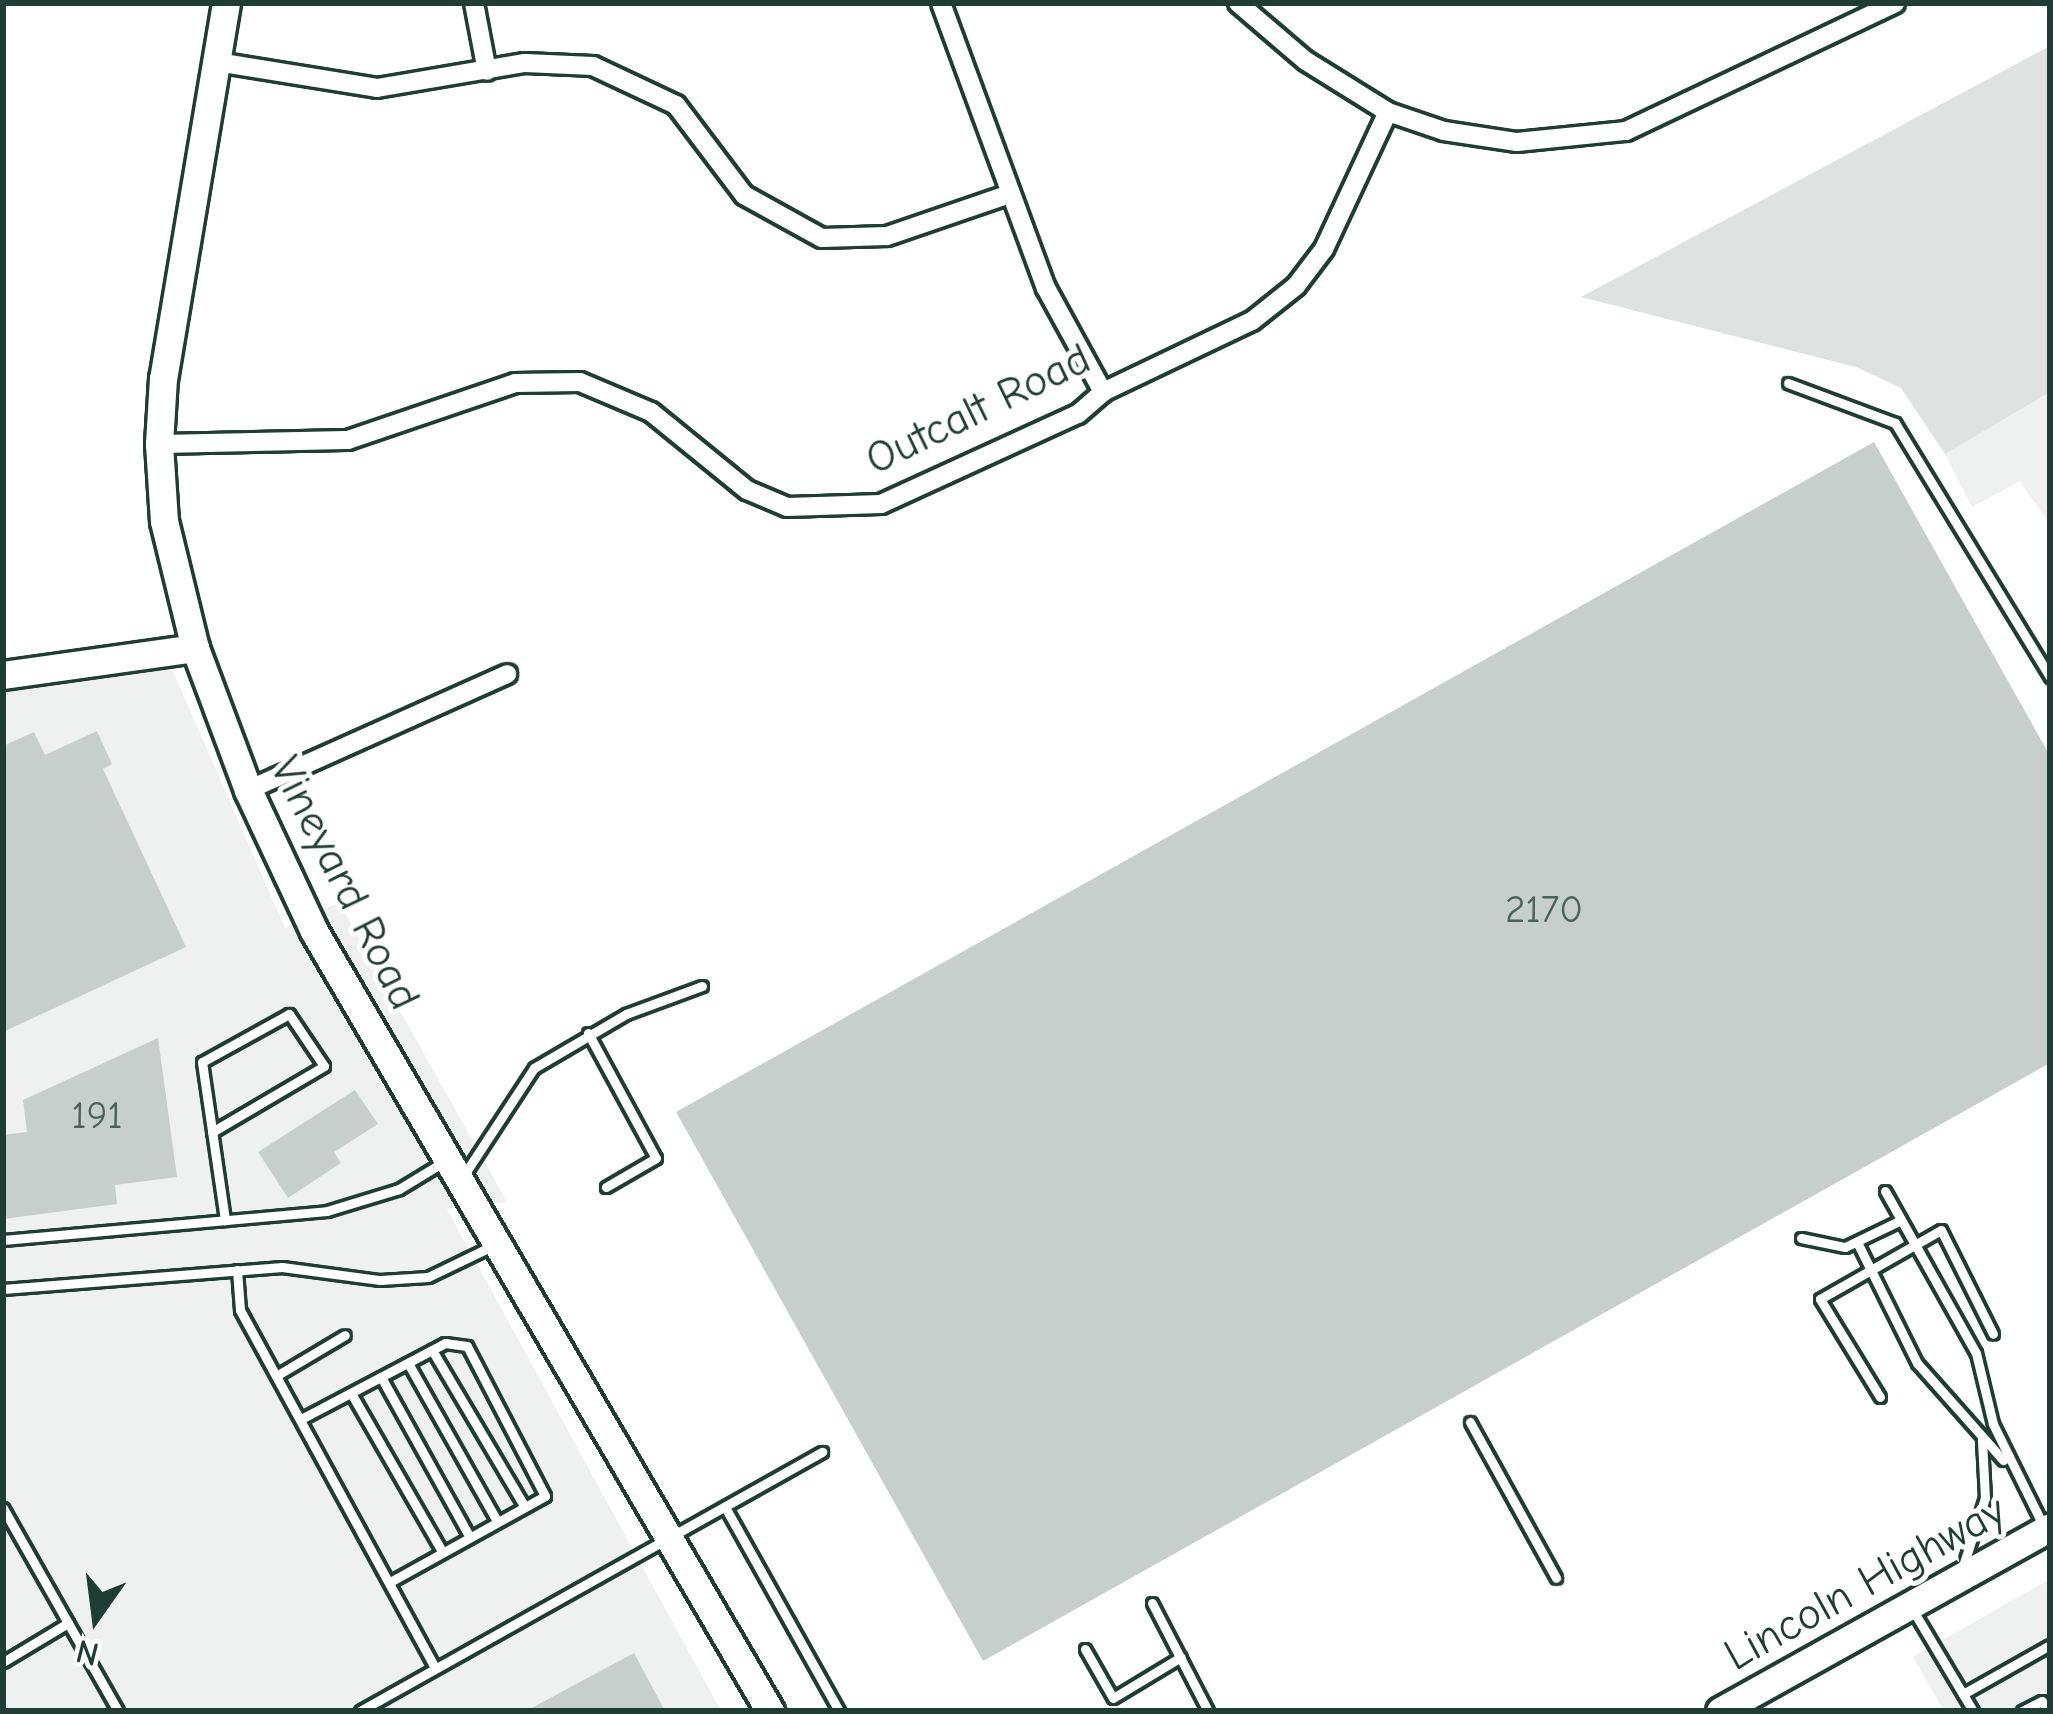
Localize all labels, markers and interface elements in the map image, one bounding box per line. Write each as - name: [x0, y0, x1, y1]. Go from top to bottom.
- street label: Outcalt Road: [857, 331, 1099, 487]
- street label: Vineyard Road: [258, 747, 432, 1019]
- house number: 2170: [1505, 887, 1583, 933]
- house number: 191: [71, 1093, 123, 1139]
- street label: Lincoln Highway: [1715, 1484, 2015, 1682]
- north arrow: [36, 1558, 156, 1678]
- text: N: [72, 1632, 102, 1674]

